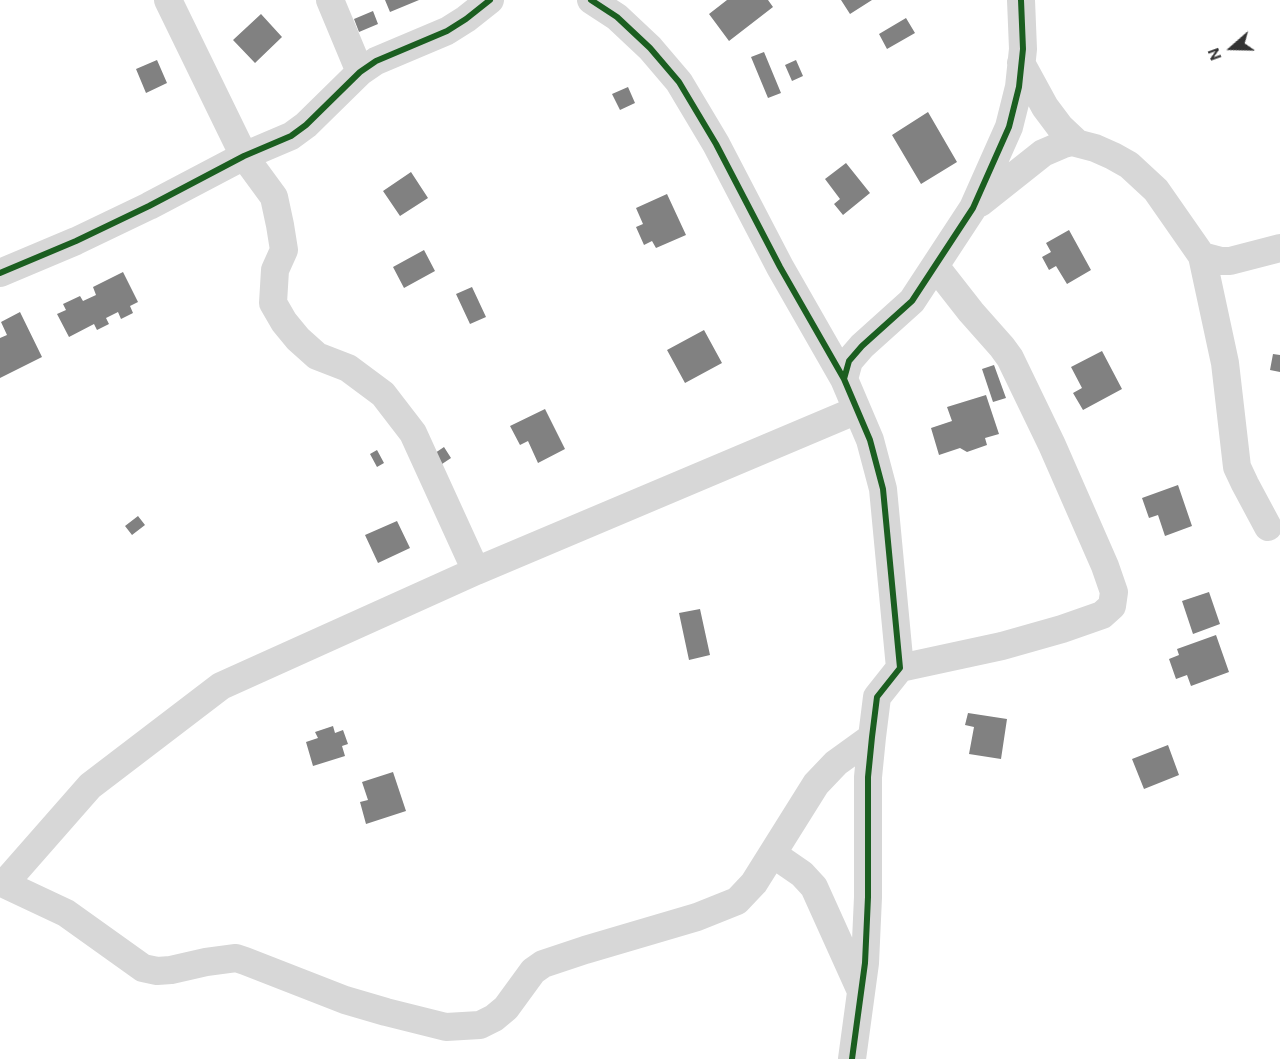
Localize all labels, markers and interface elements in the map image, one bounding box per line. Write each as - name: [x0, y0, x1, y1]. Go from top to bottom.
- north arrow: [1202, 18, 1262, 78]
- text: N: [1203, 45, 1226, 63]

